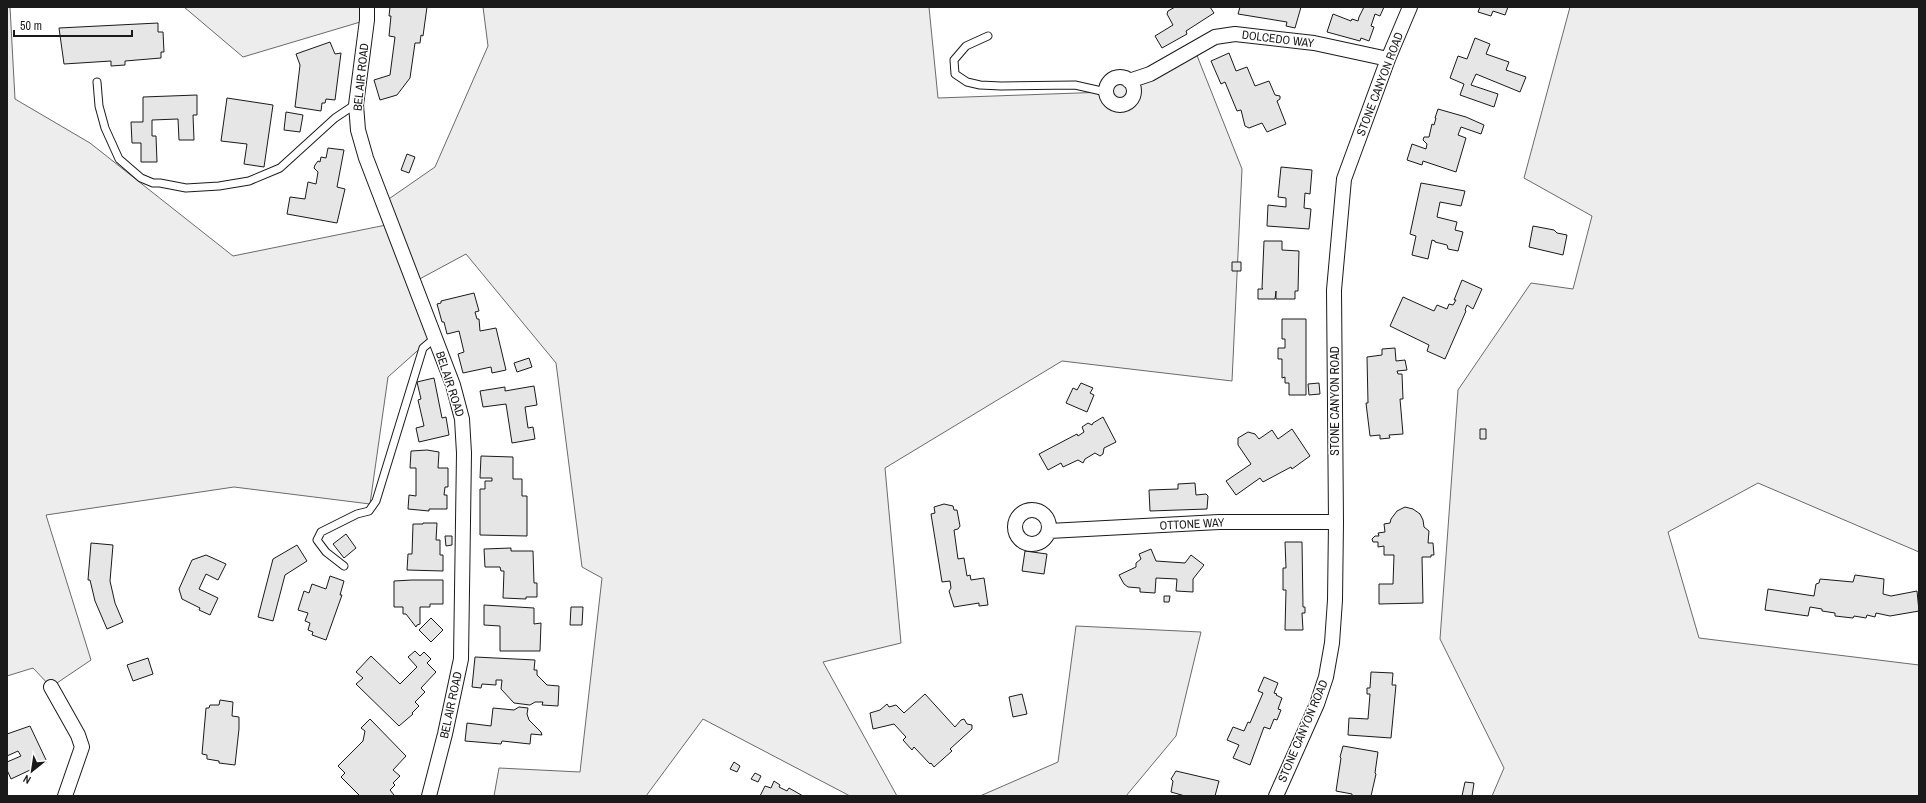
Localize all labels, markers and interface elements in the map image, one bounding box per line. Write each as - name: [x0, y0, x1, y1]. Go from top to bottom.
- scale bar: [14, 12, 132, 38]
- text: 50 m: [20, 18, 42, 34]
- street label: DOLCEDO WAY: [1241, 27, 1316, 51]
- street label: STONE CANYON ROAD: [1353, 30, 1407, 138]
- street label: BEL AIR ROAD: [349, 42, 373, 112]
- street label: STONE CANYON ROAD: [1327, 346, 1343, 456]
- street label: BEL AIR ROAD: [432, 349, 468, 419]
- street label: OTTONE WAY: [1159, 514, 1225, 534]
- street label: BEL AIR ROAD: [436, 670, 466, 740]
- street label: STONE CANYON ROAD: [1274, 677, 1332, 785]
- north arrow: [12, 751, 52, 791]
- text: N: [21, 772, 33, 787]

